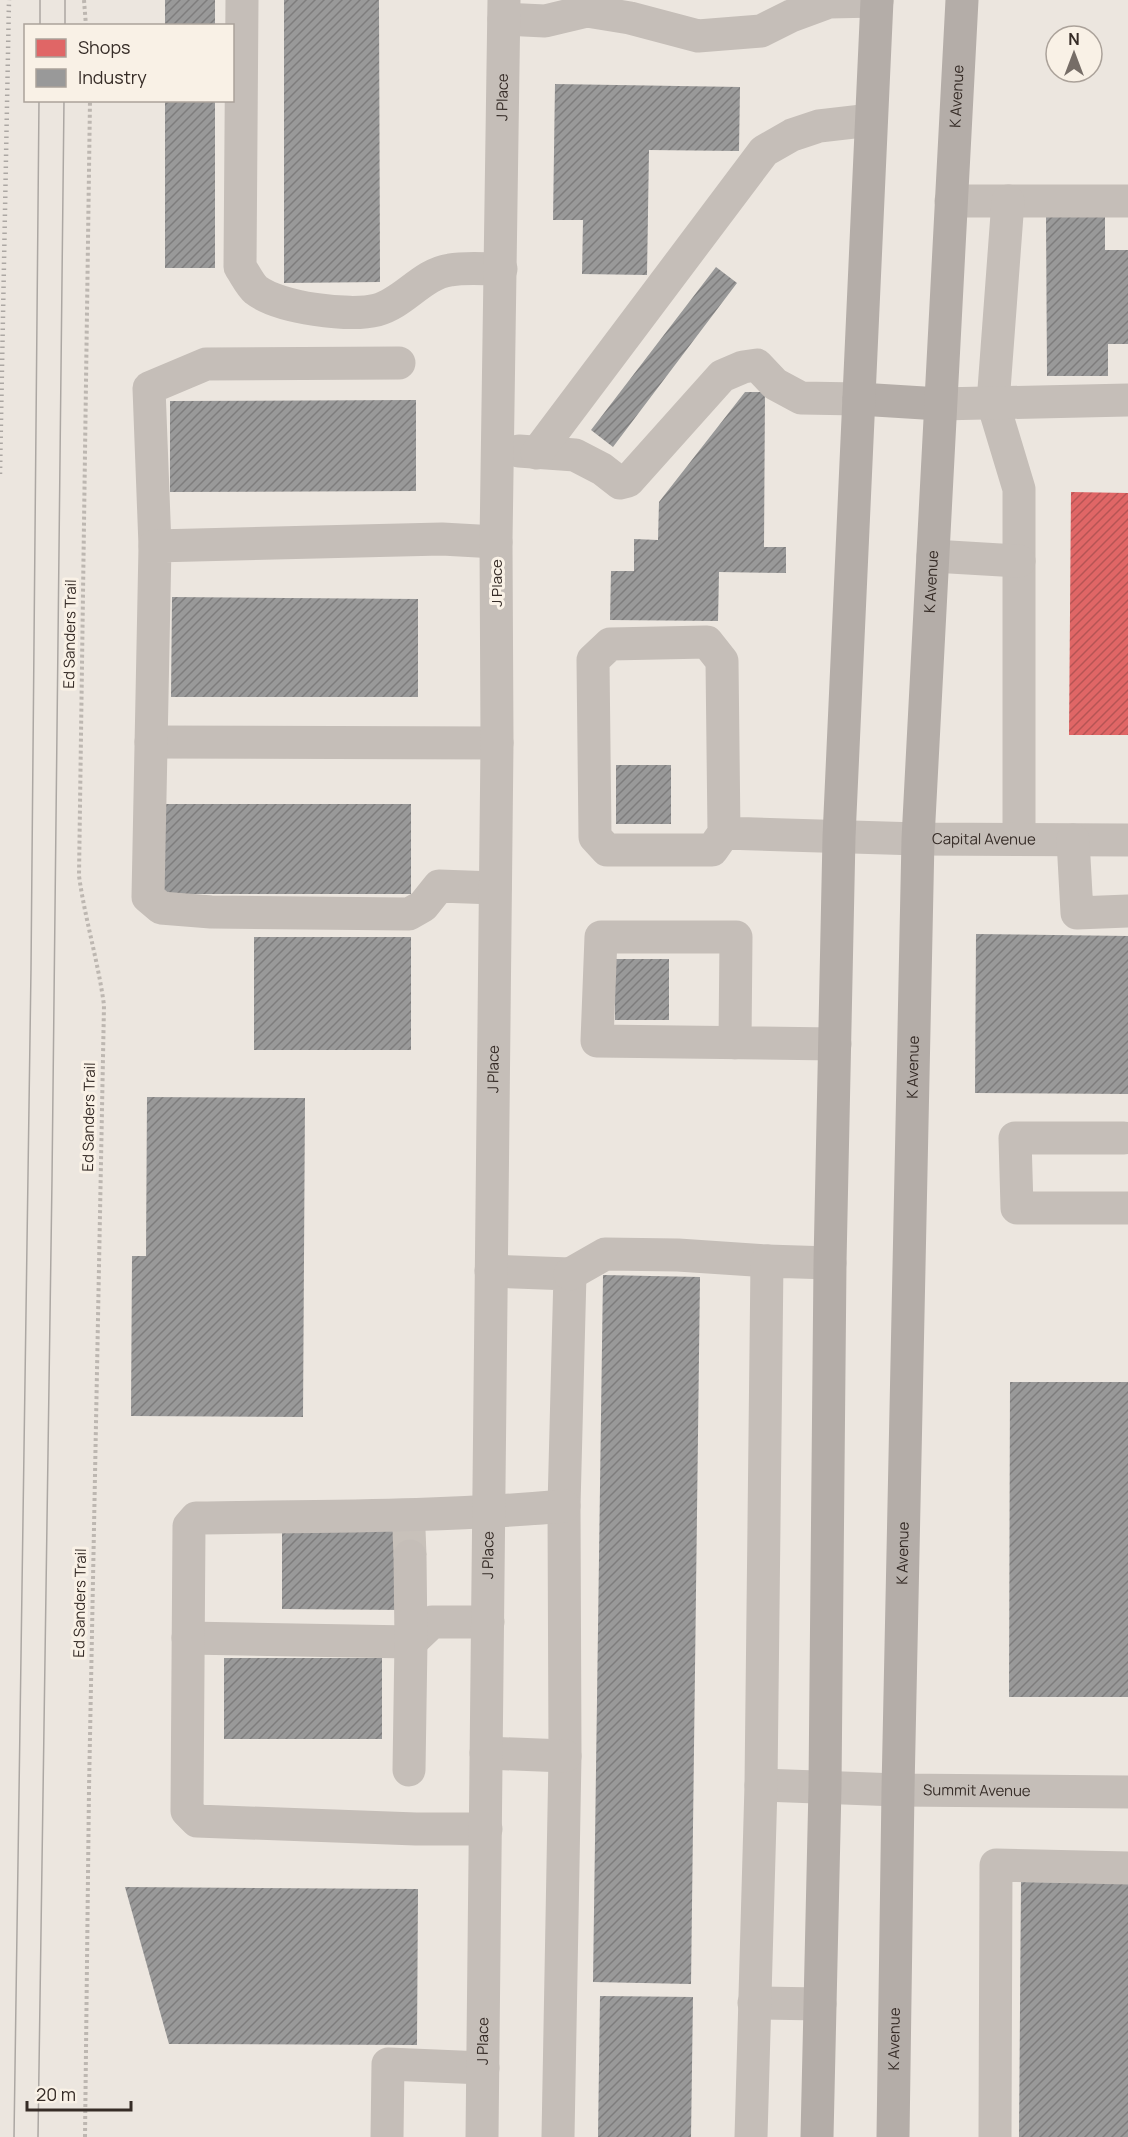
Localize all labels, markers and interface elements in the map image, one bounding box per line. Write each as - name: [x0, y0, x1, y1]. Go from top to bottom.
- legend: [24, 24, 234, 102]
- north arrow: [1044, 24, 1104, 84]
- text: N: [1068, 28, 1080, 50]
- text: Shops: [78, 35, 130, 59]
- street label: K Avenue: [944, 64, 969, 128]
- text: Industry: [78, 65, 147, 89]
- street label: J Place: [491, 73, 513, 121]
- street label: K Avenue: [919, 549, 943, 614]
- street label: J Place: [486, 559, 507, 607]
- street label: Ed Sanders Trail: [58, 579, 81, 689]
- street label: Capital Avenue: [932, 828, 1036, 850]
- street label: K Avenue: [902, 1035, 924, 1099]
- street label: J Place: [482, 1045, 504, 1093]
- street label: Ed Sanders Trail: [77, 1062, 100, 1172]
- street label: K Avenue: [891, 1521, 914, 1585]
- street label: J Place: [477, 1531, 499, 1579]
- street label: Ed Sanders Trail: [68, 1548, 91, 1658]
- street label: Summit Avenue: [923, 1779, 1031, 1801]
- street label: K Avenue: [883, 2007, 905, 2071]
- street label: J Place: [472, 2017, 493, 2065]
- scale bar: [27, 2074, 130, 2112]
- text: 20 m: [36, 2082, 76, 2106]

